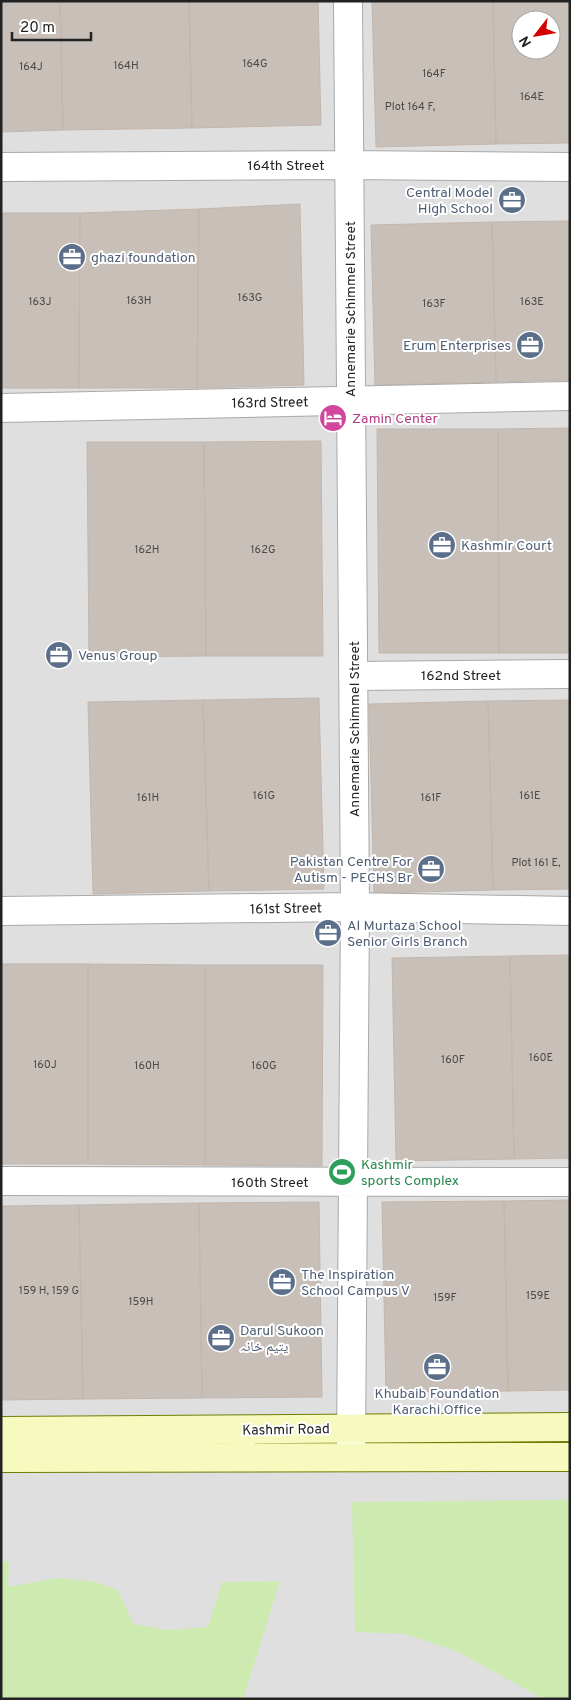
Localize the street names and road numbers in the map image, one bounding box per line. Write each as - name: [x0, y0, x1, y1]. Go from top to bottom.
- street label: 164th Street: [248, 158, 325, 175]
- street label: Annemarie Schimmel Street: [343, 221, 360, 397]
- street label: 163rd Street: [231, 394, 309, 413]
- street label: Annemarie Schimmel Street: [347, 641, 364, 817]
- street label: 162nd Street: [421, 668, 501, 685]
- street label: 161st Street: [250, 900, 322, 919]
- street label: 160th Street: [231, 1175, 309, 1192]
- street label: Kashmir Road: [242, 1421, 330, 1440]

